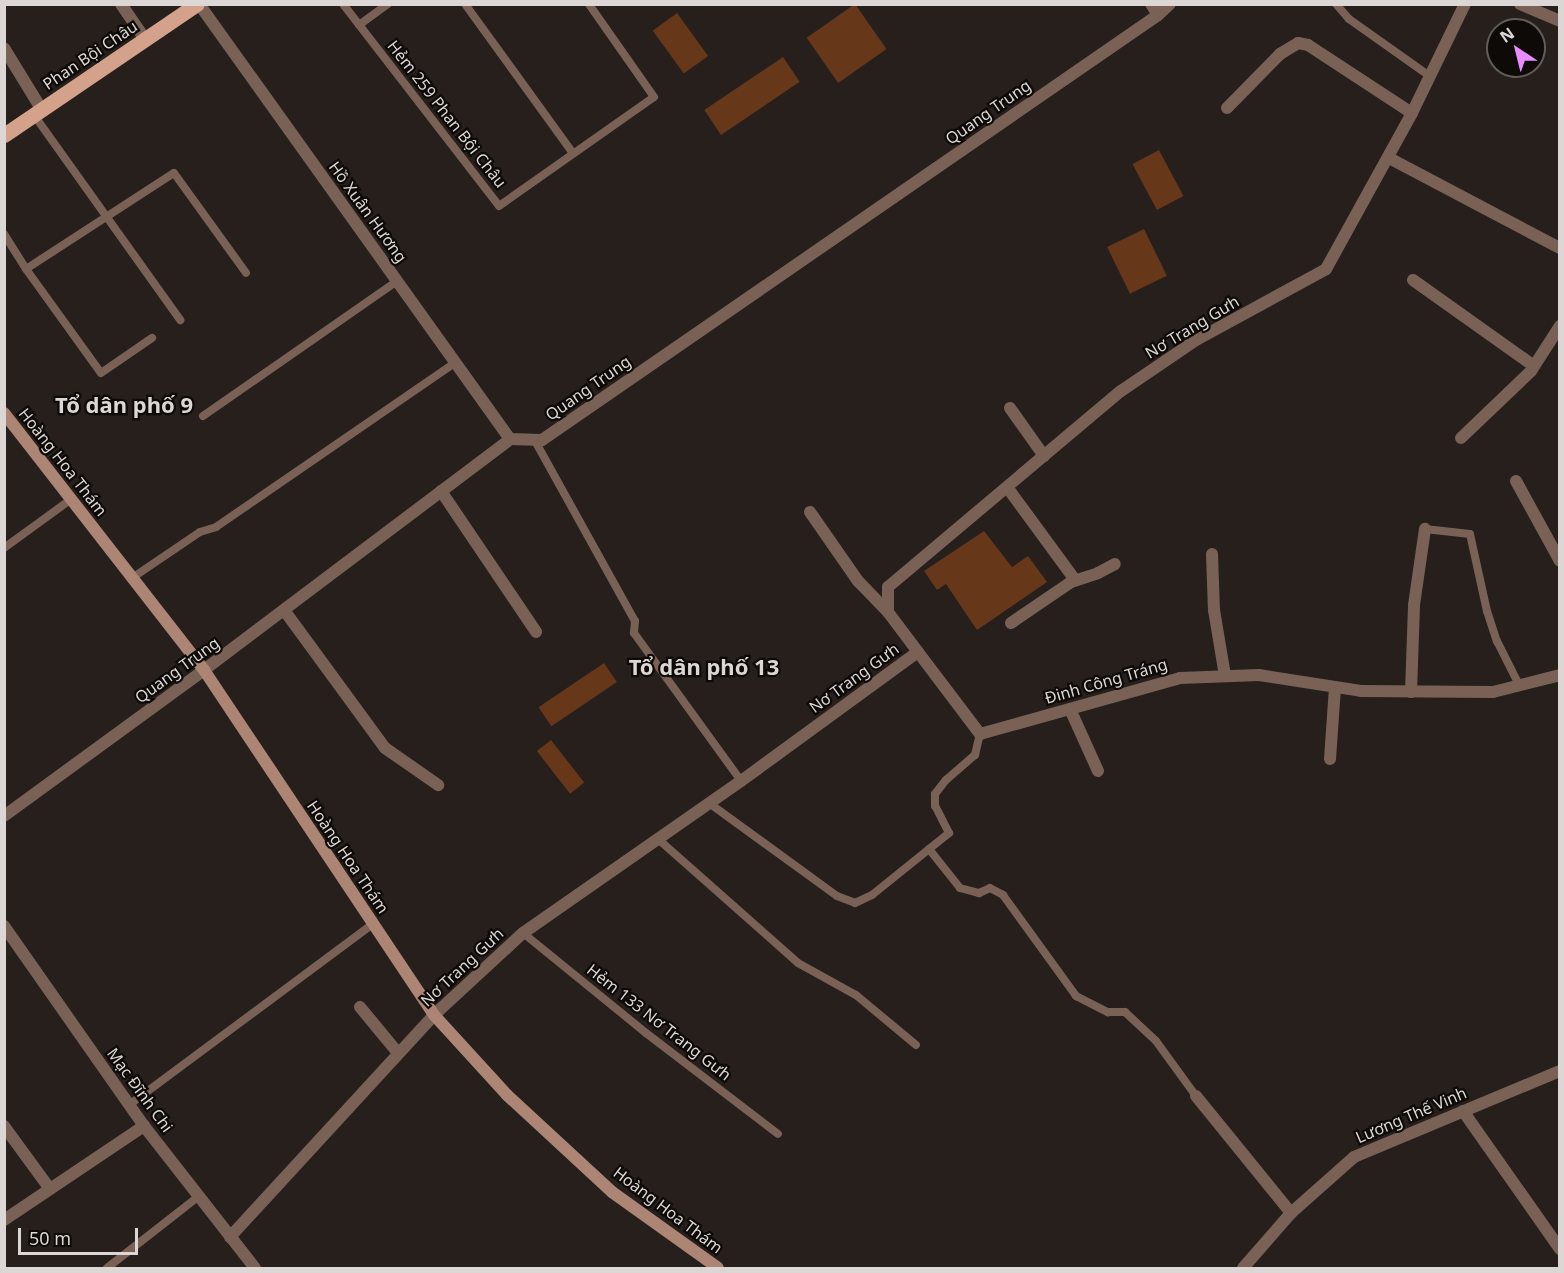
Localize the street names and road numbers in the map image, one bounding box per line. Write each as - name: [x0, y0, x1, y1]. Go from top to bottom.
- street label: Phan Bội Châu: [39, 16, 141, 94]
- street label: Hẻm 259 Phan Bội Châu: [384, 37, 510, 191]
- street label: Quang Trung: [942, 76, 1034, 148]
- street label: Hồ Xuân Hương: [325, 158, 411, 266]
- street label: Nơ Trang Gưh: [1142, 291, 1242, 363]
- street label: Quang Trung: [542, 352, 634, 424]
- street label: Hoàng Hoa Thám: [15, 404, 111, 520]
- street label: Quang Trung: [131, 633, 223, 707]
- street label: Nơ Trang Gưh: [805, 639, 903, 717]
- street label: Đinh Công Tráng: [1043, 654, 1169, 708]
- street label: Hoàng Hoa Thám: [303, 797, 393, 917]
- street label: Nơ Trang Gưh: [417, 924, 507, 1010]
- street label: Hẻm 133 Nơ Trang Gưh: [583, 960, 735, 1084]
- street label: Mạc Đĩnh Chi: [103, 1044, 177, 1136]
- street label: Lương Thế Vinh: [1353, 1083, 1469, 1147]
- street label: Hoàng Hoa Thám: [610, 1163, 726, 1257]

